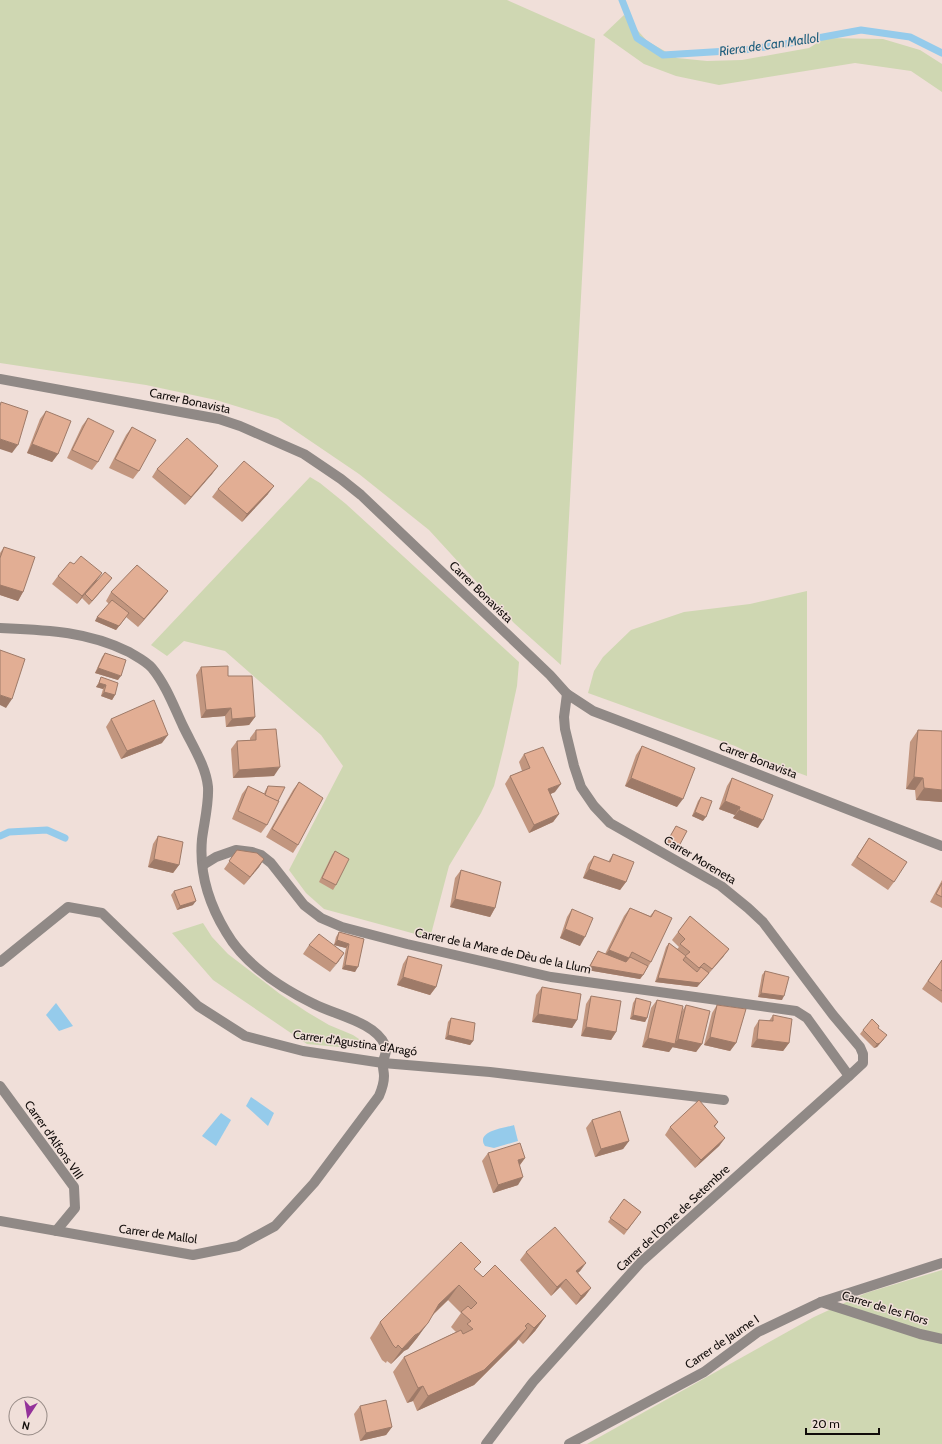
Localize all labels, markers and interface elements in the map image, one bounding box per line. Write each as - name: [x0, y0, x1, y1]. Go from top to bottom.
- water label: Riera de Can Mallol: [718, 29, 820, 59]
- street label: Carrer Bonavista: [148, 385, 232, 416]
- street label: Carrer Bonavista: [446, 558, 516, 626]
- street label: Carrer Bonavista: [717, 738, 800, 781]
- street label: Carrer Moreneta: [661, 832, 739, 887]
- street label: Carrer de la Mare de Dèu de la Llum: [414, 924, 593, 977]
- street label: Carrer d'Agustina d'Aragó: [292, 1026, 419, 1059]
- street label: Carrer d'Alfons VIII: [22, 1097, 87, 1182]
- street label: Carrer de l'Onze de Setembre: [613, 1161, 732, 1274]
- street label: Carrer de Mallol: [118, 1221, 198, 1246]
- street label: Carrer de les Flors: [840, 1287, 930, 1328]
- street label: Carrer de Jaume I: [682, 1311, 762, 1372]
- north arrow: [8, 1396, 48, 1436]
- scale bar: [806, 1410, 879, 1436]
- text: 20 m: [812, 1416, 840, 1431]
- text: N: [21, 1418, 31, 1433]

